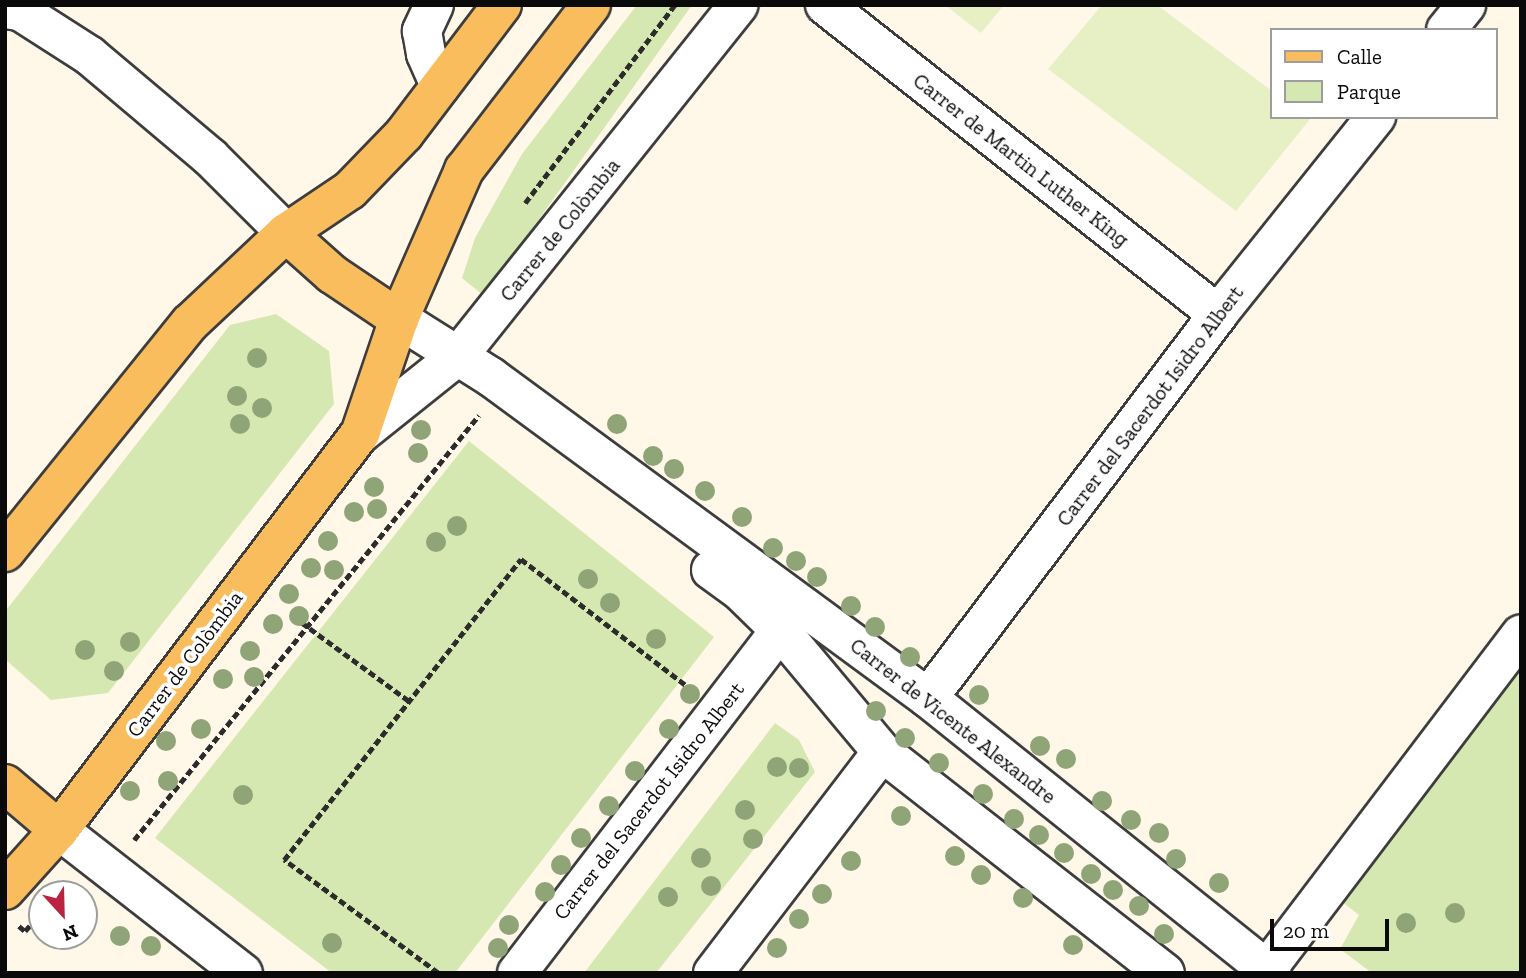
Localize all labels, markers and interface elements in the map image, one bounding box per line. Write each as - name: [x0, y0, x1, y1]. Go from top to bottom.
- legend: [1270, 28, 1498, 119]
- text: Calle: [1337, 44, 1382, 69]
- street label: Carrer de Martin Luther King: [908, 68, 1134, 252]
- text: Parque: [1337, 79, 1401, 104]
- street label: Carrer de Colòmbia: [495, 153, 625, 307]
- street label: Carrer del Sacerdot Isidro Albert: [1051, 280, 1249, 532]
- street label: Carrer de Colòmbia: [122, 586, 248, 742]
- street label: Carrer de Vicente Alexandre: [844, 632, 1062, 810]
- street label: Carrer del Sacerdot Isidro Albert: [548, 677, 750, 925]
- north arrow: [28, 880, 98, 950]
- scale bar: [1274, 904, 1393, 948]
- text: 20 m: [1283, 918, 1329, 943]
- text: N: [59, 920, 81, 946]

